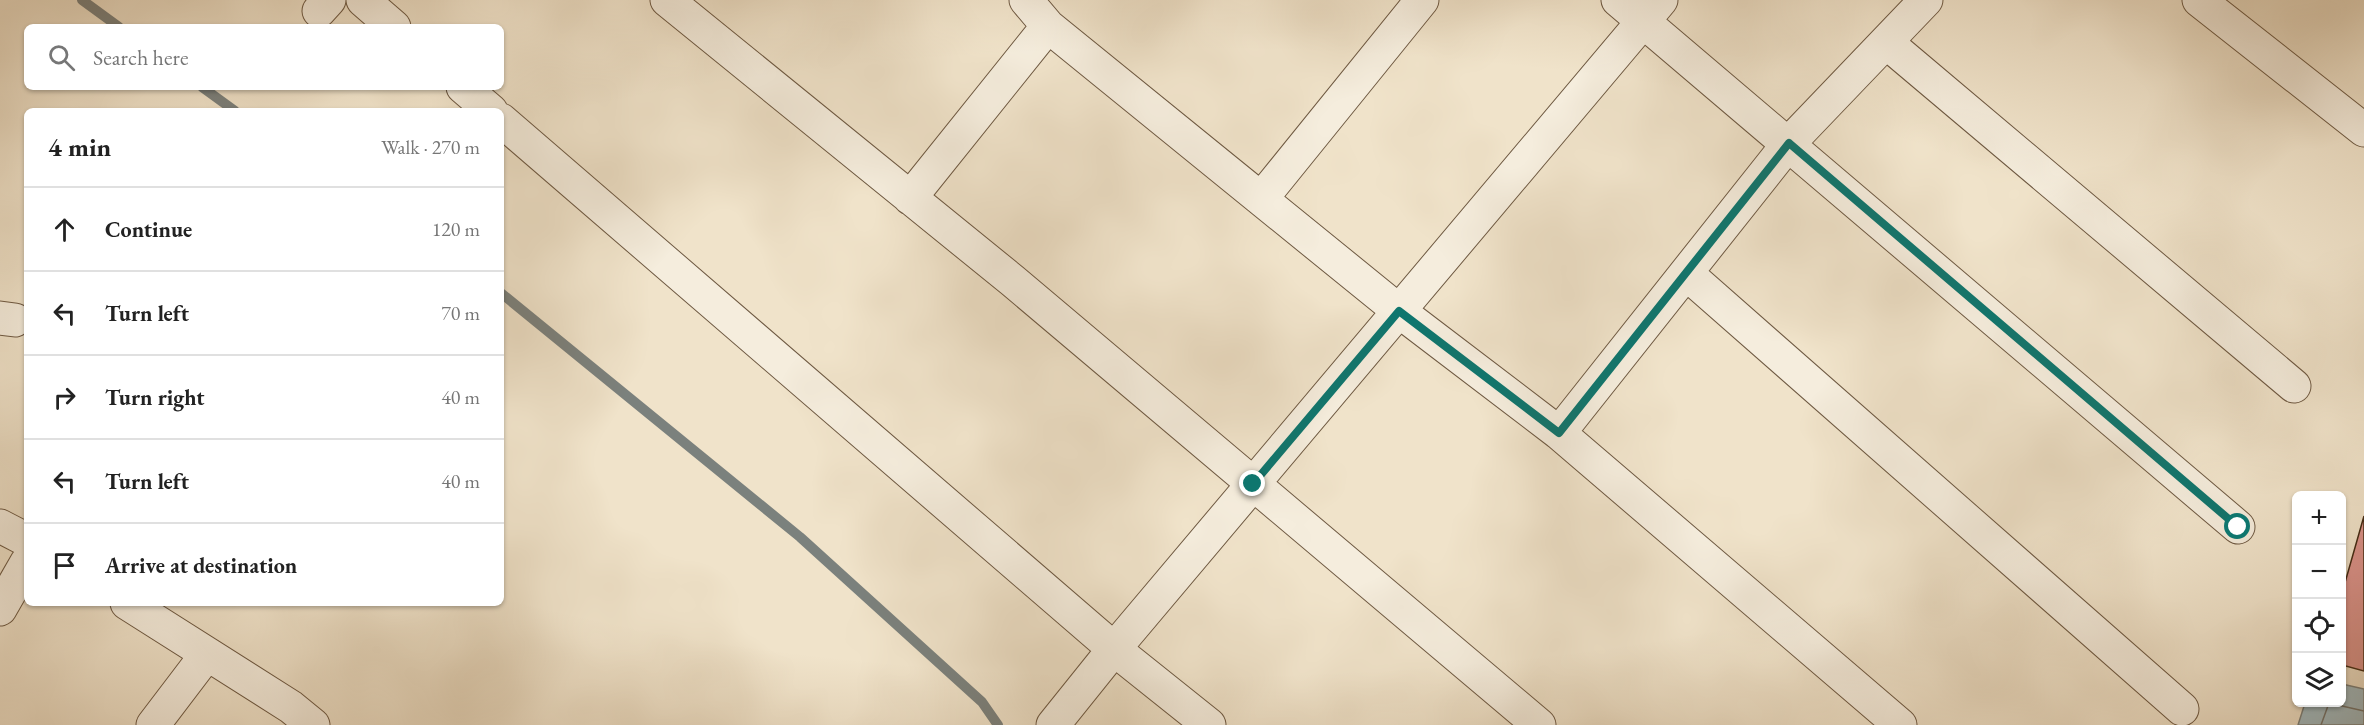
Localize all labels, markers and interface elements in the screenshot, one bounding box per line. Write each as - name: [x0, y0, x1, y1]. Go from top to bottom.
- search box: [24, 24, 504, 90]
- icon: search: [45, 41, 78, 74]
- text: Search here: [93, 43, 188, 72]
- text: 4 min: [48, 130, 111, 164]
- text: Walk · 270 m: [381, 134, 480, 160]
- icon: ahead: [48, 213, 81, 246]
- text: Continue: [105, 215, 192, 244]
- text: 120 m: [432, 216, 480, 242]
- icon: left: [48, 297, 81, 330]
- text: Turn left: [105, 299, 189, 328]
- text: 70 m: [441, 300, 480, 326]
- icon: right: [48, 381, 81, 414]
- text: Turn right: [105, 383, 204, 412]
- text: 40 m: [441, 384, 480, 410]
- icon: left: [48, 465, 81, 498]
- text: Turn left: [105, 467, 189, 496]
- text: 40 m: [441, 468, 480, 494]
- route end: [1239, 470, 1265, 496]
- map controls: [2292, 491, 2346, 707]
- button: +: [2292, 491, 2346, 545]
- route start: [2224, 513, 2250, 539]
- button: −: [2292, 545, 2346, 599]
- icon: arrive: [48, 549, 81, 582]
- text: Arrive at destination: [105, 551, 297, 580]
- button: locate: [2292, 599, 2346, 653]
- button: layers: [2292, 653, 2346, 707]

